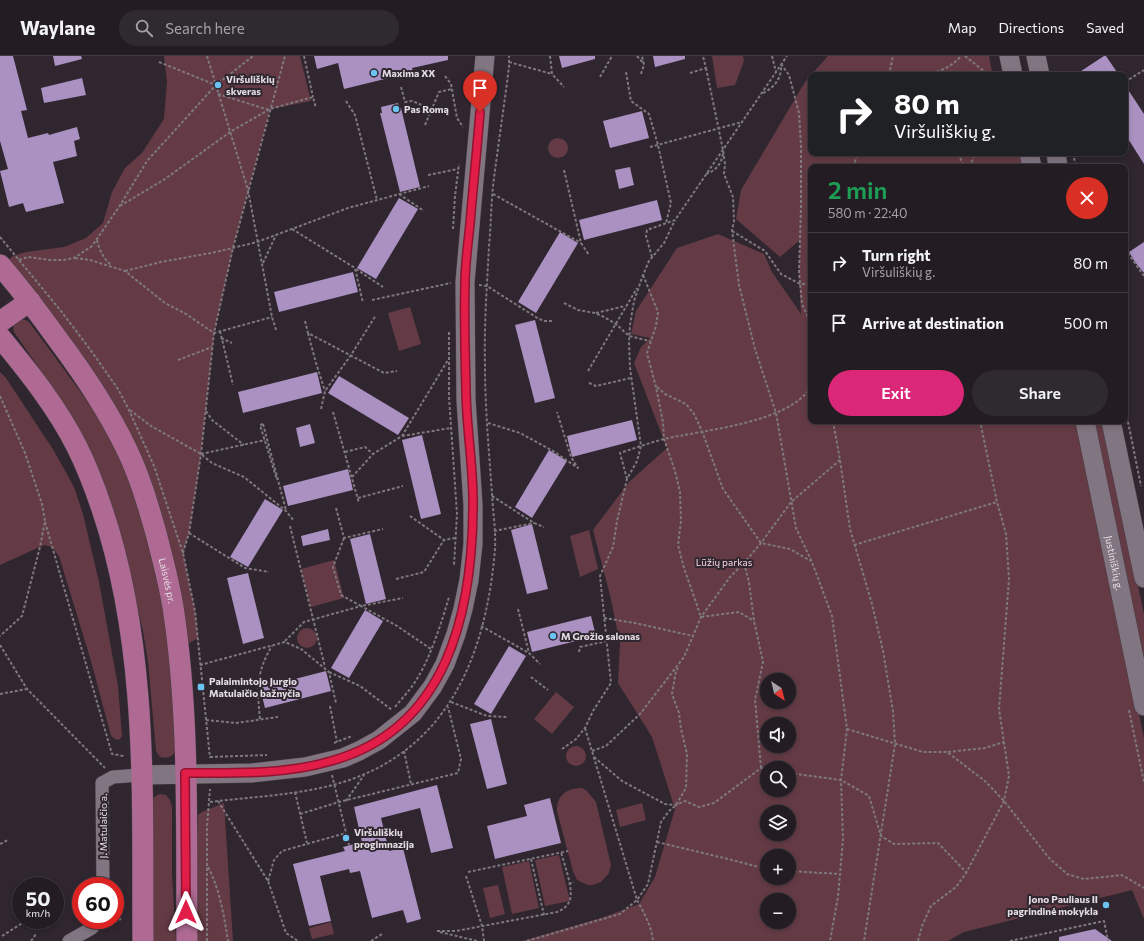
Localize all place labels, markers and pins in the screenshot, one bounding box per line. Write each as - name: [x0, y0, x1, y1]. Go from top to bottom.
- place label: Maxima XX: [382, 67, 435, 79]
- marker: Maxima XX: [369, 68, 379, 78]
- pin: [463, 71, 497, 112]
- place label: Viršuliškių skveras: [226, 73, 275, 97]
- marker: Viršuliškių skveras: [213, 80, 223, 90]
- place label: Pas Romą: [404, 103, 449, 115]
- marker: Pas Romą: [391, 104, 401, 114]
- place label: M Grožio salonas: [561, 630, 640, 642]
- marker: M Grožio salonas: [548, 631, 558, 641]
- place label: Palaimintojo Jurgio Matulaičio bažnyčia: [209, 675, 300, 699]
- marker: Palaimintojo Jurgio Matulaičio bažnyčia: [196, 682, 206, 692]
- place label: Viršuliškių progimnazija: [354, 826, 414, 850]
- marker: Viršuliškių progimnazija: [341, 833, 351, 843]
- place label: Jono Pauliaus II pagrindinė mokykla: [1007, 893, 1098, 917]
- marker: Jono Pauliaus II pagrindinė mokykla: [1101, 900, 1111, 910]

